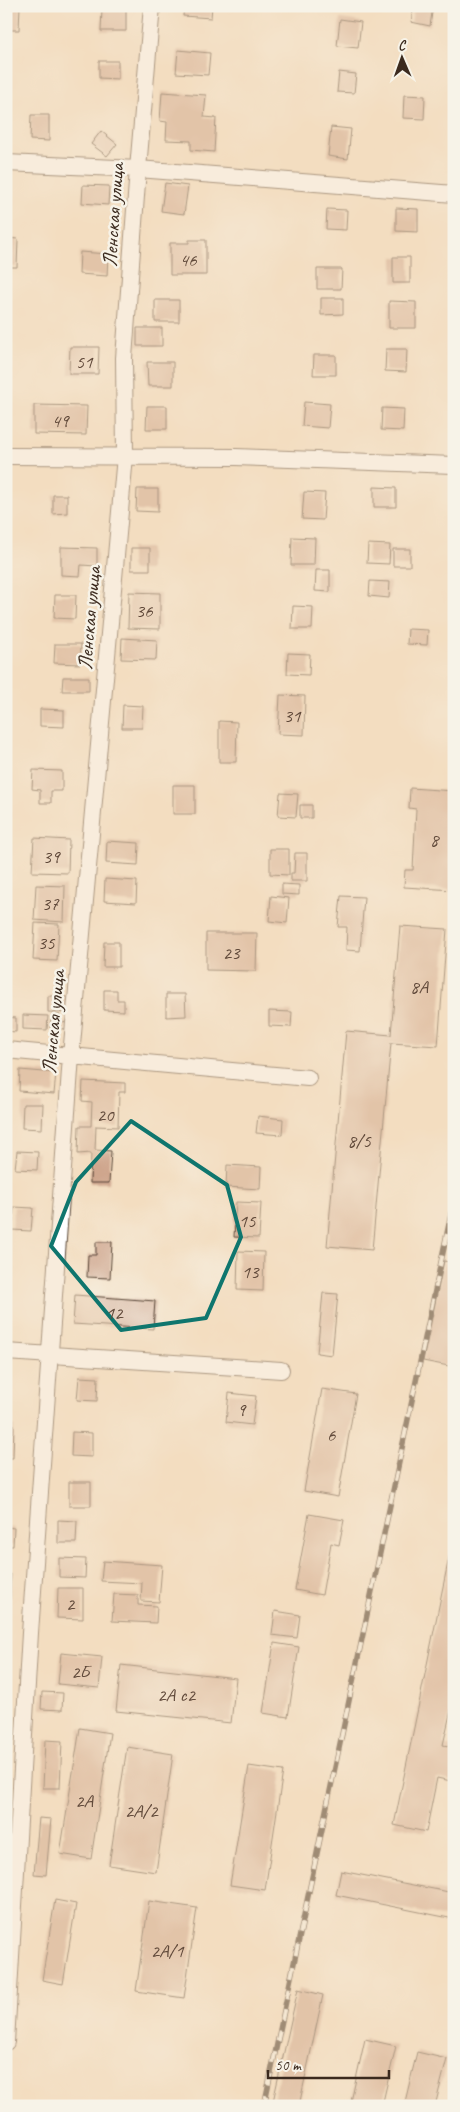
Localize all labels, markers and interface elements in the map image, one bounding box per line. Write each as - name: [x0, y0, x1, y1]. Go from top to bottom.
- north arrow: [378, 32, 428, 82]
- text: С: [398, 37, 407, 54]
- street label: Ленская улица: [96, 160, 130, 268]
- house number: 46: [179, 248, 198, 272]
- house number: 51: [75, 350, 94, 374]
- house number: 49: [51, 409, 70, 433]
- street label: Ленская улица: [72, 563, 107, 671]
- house number: 36: [135, 599, 154, 623]
- house number: 31: [283, 704, 302, 728]
- house number: 8: [430, 828, 441, 852]
- house number: 39: [42, 845, 61, 869]
- house number: 37: [41, 892, 60, 916]
- house number: 35: [37, 931, 56, 955]
- house number: 23: [222, 941, 241, 965]
- street label: Ленская улица: [36, 967, 71, 1075]
- house number: 8А: [410, 975, 430, 999]
- house number: 20: [96, 1103, 115, 1127]
- house number: 8/5: [347, 1129, 372, 1153]
- house number: 15: [238, 1209, 257, 1233]
- house number: 13: [241, 1260, 260, 1284]
- house number: 12: [105, 1301, 124, 1325]
- house number: 9: [237, 1398, 247, 1422]
- house number: 6: [327, 1423, 337, 1447]
- house number: 2: [66, 1592, 76, 1616]
- house number: 2Б: [71, 1660, 92, 1684]
- house number: 2А с2: [157, 1683, 196, 1707]
- house number: 2А: [75, 1789, 95, 1813]
- house number: 2А/2: [125, 1799, 159, 1823]
- house number: 2А/1: [151, 1939, 185, 1963]
- scale bar: [268, 2047, 389, 2079]
- text: 50 m: [275, 2056, 302, 2075]

